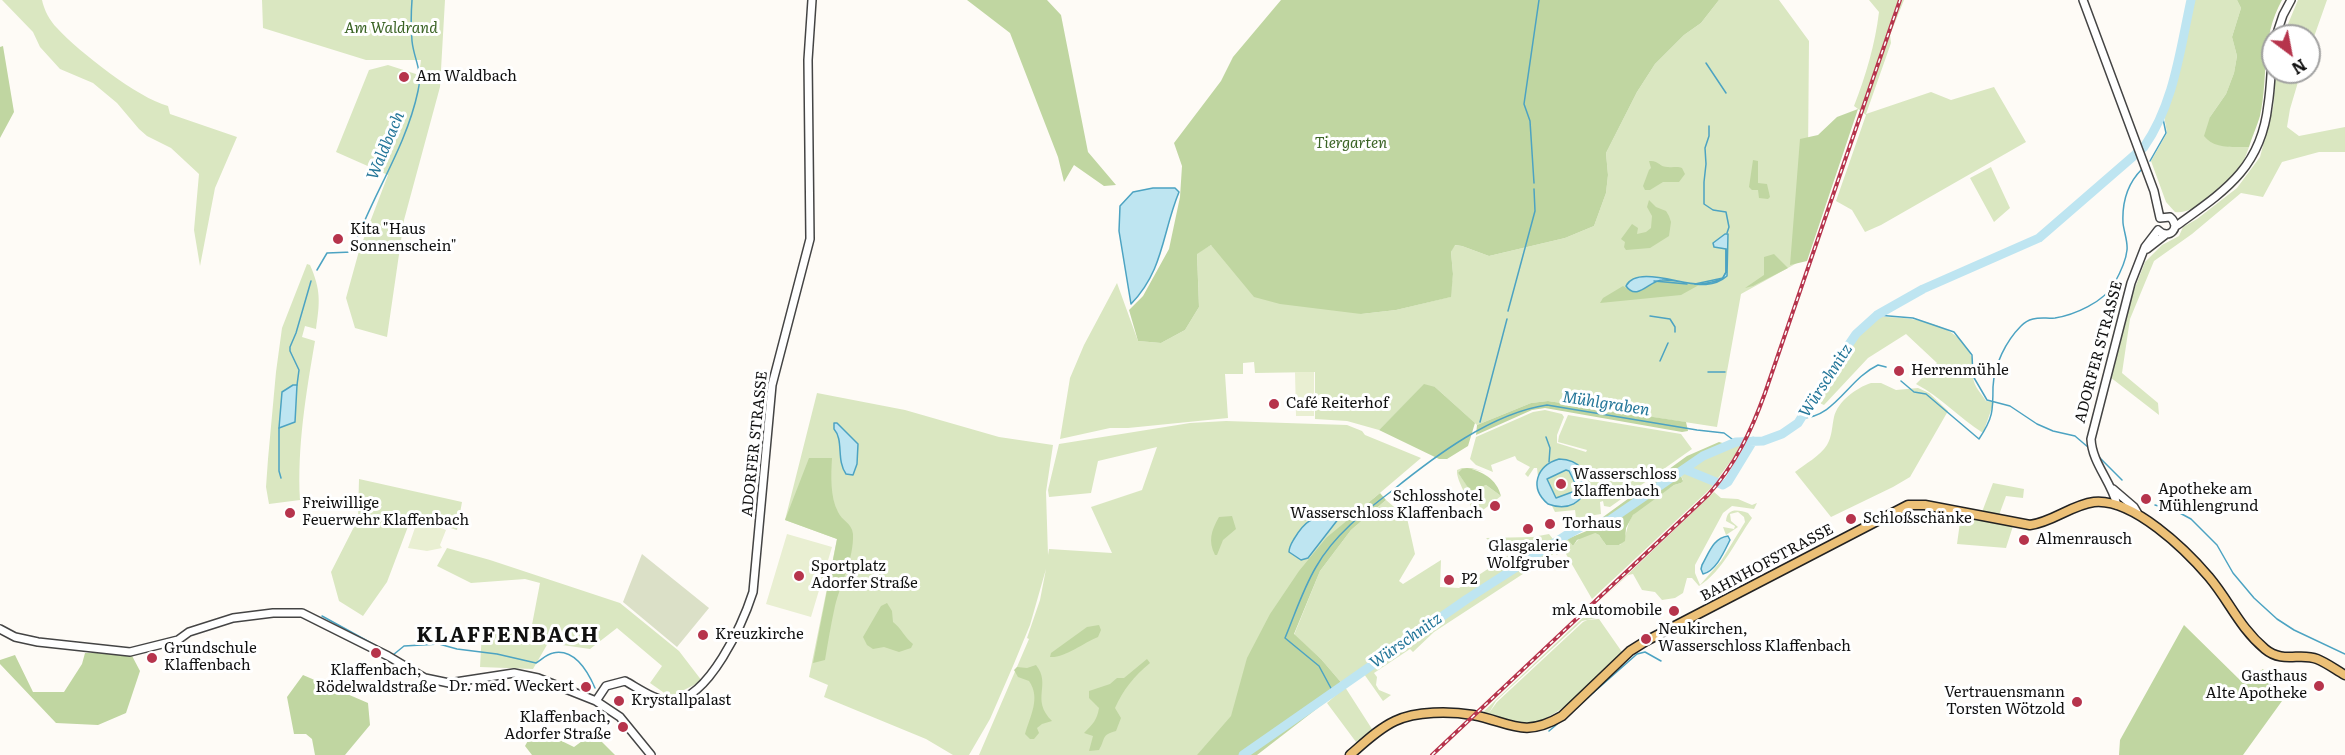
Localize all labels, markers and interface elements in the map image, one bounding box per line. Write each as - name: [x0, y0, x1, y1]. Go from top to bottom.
- park label: Am Waldrand: [344, 20, 438, 38]
- north arrow: [2261, 24, 2321, 84]
- text: N: [2287, 54, 2312, 81]
- place label: Am Waldbach: [416, 68, 517, 86]
- marker: Am Waldbach: [397, 70, 411, 84]
- water label: Waldbach: [363, 109, 409, 183]
- park label: Tiergarten: [1315, 135, 1387, 153]
- place label: Kita "Haus Sonnenschein": [350, 221, 457, 256]
- marker: Kita "Haus Sonnenschein": [331, 232, 345, 246]
- street label: ADORFER STRASSE: [2071, 279, 2127, 425]
- water label: Würschnitz: [1795, 341, 1857, 421]
- place label: Herrenmühle: [1911, 362, 2009, 380]
- marker: Herrenmühle: [1892, 364, 1906, 378]
- street label: ADORFER STRASSE: [738, 370, 772, 518]
- water label: Mühlgraben: [1561, 388, 1651, 420]
- place label: Café Reiterhof: [1286, 395, 1388, 413]
- marker: Café Reiterhof: [1267, 397, 1281, 411]
- place label: Wasserschloss Klaffenbach: [1573, 466, 1676, 501]
- marker: Wasserschloss Klaffenbach: [1554, 477, 1568, 491]
- place label: Apotheke am Mühlengrund: [2158, 481, 2258, 516]
- place label: Schlosshotel Wasserschloss Klaffenbach: [1290, 488, 1483, 523]
- marker: Apotheke am Mühlengrund: [2139, 492, 2153, 506]
- place label: Freiwillige Feuerwehr Klaffenbach: [302, 495, 469, 530]
- marker: Schlosshotel Wasserschloss Klaffenbach: [1488, 499, 1502, 513]
- marker: Freiwillige Feuerwehr Klaffenbach: [283, 506, 297, 520]
- place label: Schloßschänke: [1863, 510, 1972, 528]
- marker: Schloßschänke: [1844, 512, 1858, 526]
- place label: Torhaus: [1562, 515, 1621, 533]
- marker: Torhaus: [1543, 517, 1557, 531]
- street label: BAHNHOFSTRASSE: [1697, 520, 1837, 606]
- marker: Glasgalerie Wolfgruber: [1521, 522, 1535, 536]
- place label: Almenrausch: [2036, 531, 2132, 549]
- marker: Almenrausch: [2017, 533, 2031, 547]
- place label: Glasgalerie Wolfgruber: [1487, 538, 1569, 573]
- place label: Sportplatz Adorfer Straße: [811, 558, 918, 593]
- marker: Sportplatz Adorfer Straße: [792, 569, 806, 583]
- place label: P2: [1461, 571, 1478, 589]
- marker: P2: [1442, 573, 1456, 587]
- place label: mk Automobile: [1552, 602, 1662, 620]
- marker: mk Automobile: [1667, 604, 1681, 618]
- water label: Würschnitz: [1366, 609, 1446, 673]
- place label: Neukirchen, Wasserschloss Klaffenbach: [1658, 621, 1851, 656]
- district label: KLAFFENBACH: [416, 623, 600, 649]
- place label: Kreuzkirche: [715, 626, 804, 644]
- marker: Kreuzkirche: [696, 628, 710, 642]
- marker: Neukirchen, Wasserschloss Klaffenbach: [1639, 632, 1653, 646]
- place label: Grundschule Klaffenbach: [164, 640, 257, 675]
- marker: Klaffenbach, Rödelwaldstraße: [369, 646, 383, 660]
- marker: Grundschule Klaffenbach: [145, 651, 159, 665]
- place label: Klaffenbach, Rödelwaldstraße: [316, 662, 436, 697]
- place label: Gasthaus Alte Apotheke: [2206, 668, 2307, 703]
- place label: Dr. med. Weckert: [449, 678, 574, 696]
- marker: Gasthaus Alte Apotheke: [2312, 679, 2326, 693]
- marker: Dr. med. Weckert: [579, 680, 593, 694]
- place label: Vertrauensmann Torsten Wötzold: [1944, 684, 2065, 719]
- place label: Krystallpalast: [631, 692, 731, 710]
- marker: Krystallpalast: [612, 694, 626, 708]
- marker: Vertrauensmann Torsten Wötzold: [2070, 695, 2084, 709]
- place label: Klaffenbach, Adorfer Straße: [504, 709, 611, 744]
- marker: Klaffenbach, Adorfer Straße: [616, 720, 630, 734]

